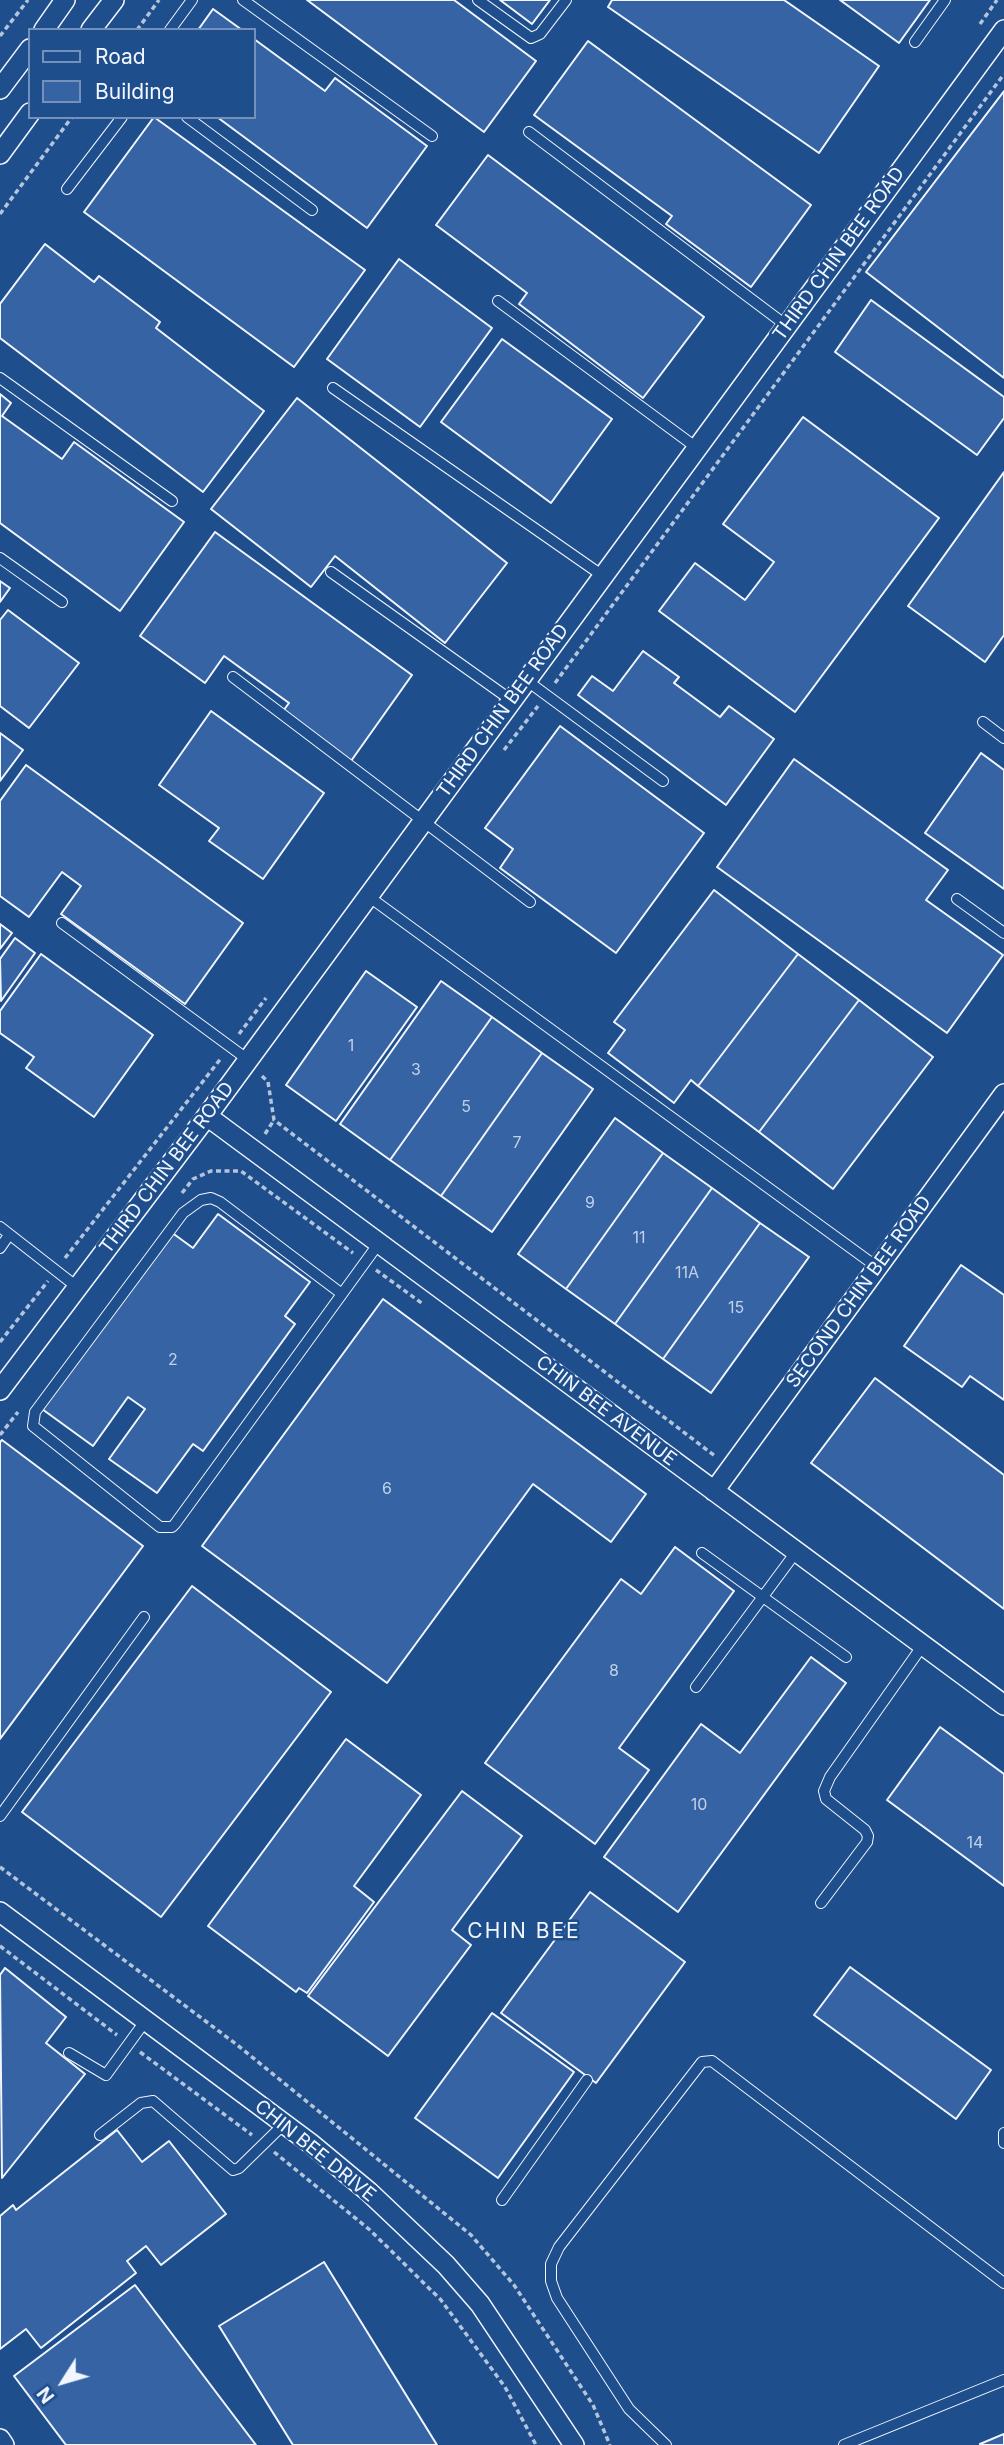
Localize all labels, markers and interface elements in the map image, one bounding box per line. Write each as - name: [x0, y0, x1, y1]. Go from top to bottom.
- legend: [28, 28, 256, 119]
- text: Road: [95, 44, 146, 69]
- text: Building: [95, 79, 175, 104]
- street label: THIRD CHIN BEE ROAD: [768, 163, 910, 345]
- street label: THIRD CHIN BEE ROAD: [432, 620, 574, 802]
- house number: 1: [348, 1036, 354, 1056]
- house number: 3: [411, 1060, 421, 1080]
- street label: THIRD CHIN BEE ROAD: [95, 1078, 239, 1258]
- house number: 5: [461, 1097, 471, 1117]
- house number: 7: [512, 1133, 522, 1153]
- street label: SECOND CHIN BEE ROAD: [782, 1192, 936, 1392]
- house number: 9: [585, 1193, 595, 1213]
- house number: 11: [632, 1228, 646, 1248]
- house number: 11A: [675, 1263, 699, 1283]
- house number: 15: [728, 1298, 744, 1318]
- house number: 2: [168, 1350, 178, 1370]
- street label: CHIN BEE AVENUE: [531, 1351, 681, 1471]
- house number: 6: [382, 1479, 392, 1499]
- house number: 8: [609, 1661, 619, 1681]
- house number: 10: [691, 1795, 707, 1815]
- house number: 14: [967, 1833, 983, 1853]
- district label: CHIN BEE: [468, 1919, 580, 1945]
- street label: CHIN BEE DRIVE: [250, 2095, 380, 2207]
- north arrow: [28, 2347, 98, 2417]
- text: N: [32, 2382, 59, 2408]

